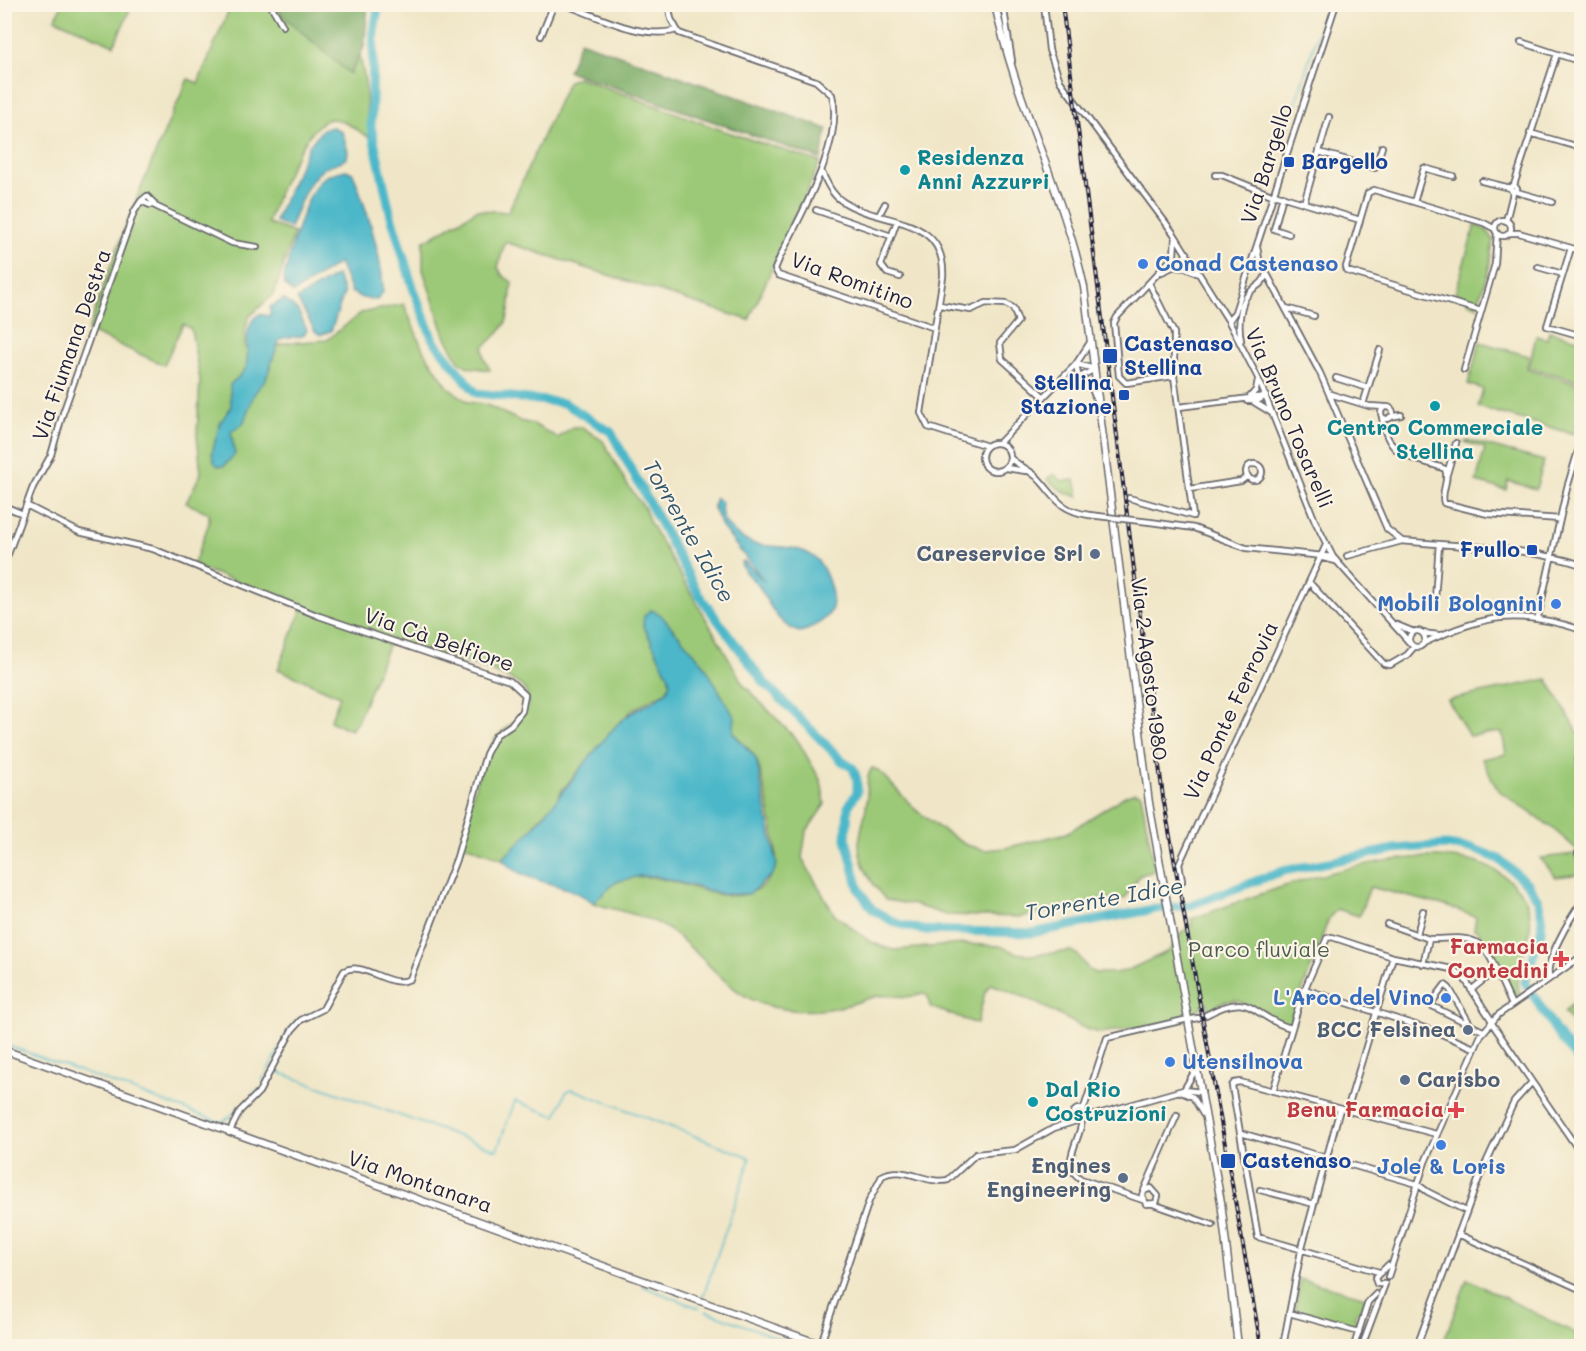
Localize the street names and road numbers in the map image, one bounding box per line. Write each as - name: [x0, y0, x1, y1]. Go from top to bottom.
- street label: Via Bargello: [1233, 100, 1298, 227]
- street label: Via Fiumana Destra: [25, 245, 116, 444]
- street label: Via Romitino: [787, 245, 918, 314]
- street label: Via Bruno Tosarelli: [1240, 323, 1341, 512]
- street label: Via 2 Agosto 1980: [1126, 576, 1175, 762]
- street label: Via Cà Belfiore: [361, 600, 518, 677]
- street label: Via Ponte Ferrovia: [1176, 617, 1283, 804]
- street label: Via Montanara: [345, 1143, 496, 1218]

